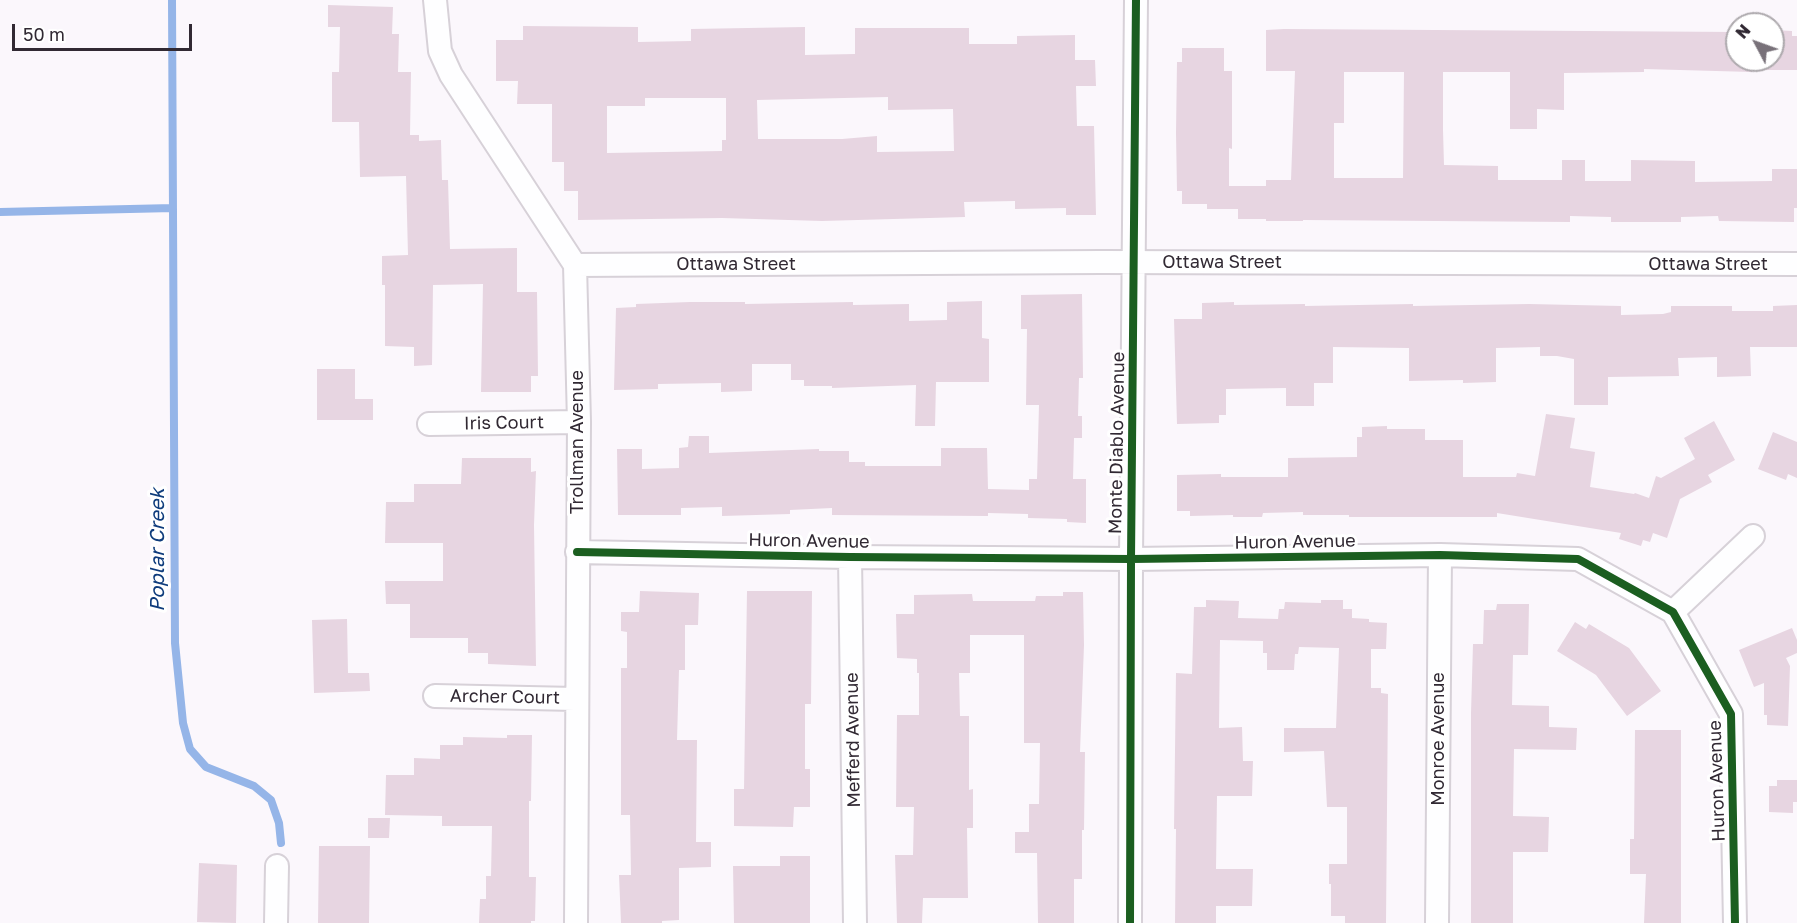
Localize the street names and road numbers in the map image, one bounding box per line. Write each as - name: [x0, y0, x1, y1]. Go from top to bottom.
- street label: Ottawa Street: [1162, 251, 1282, 273]
- street label: Ottawa Street: [676, 253, 796, 275]
- street label: Ottawa Street: [1648, 253, 1768, 275]
- street label: Monte Diablo Avenue: [1105, 352, 1129, 534]
- street label: Trollman Avenue: [566, 370, 588, 514]
- street label: Iris Court: [464, 412, 544, 434]
- street label: Huron Avenue: [748, 529, 870, 553]
- street label: Huron Avenue: [1234, 530, 1356, 554]
- street label: Mefferd Avenue: [841, 672, 865, 808]
- street label: Monroe Avenue: [1427, 672, 1449, 806]
- street label: Archer Court: [450, 685, 560, 709]
- street label: Huron Avenue: [1704, 720, 1730, 842]

